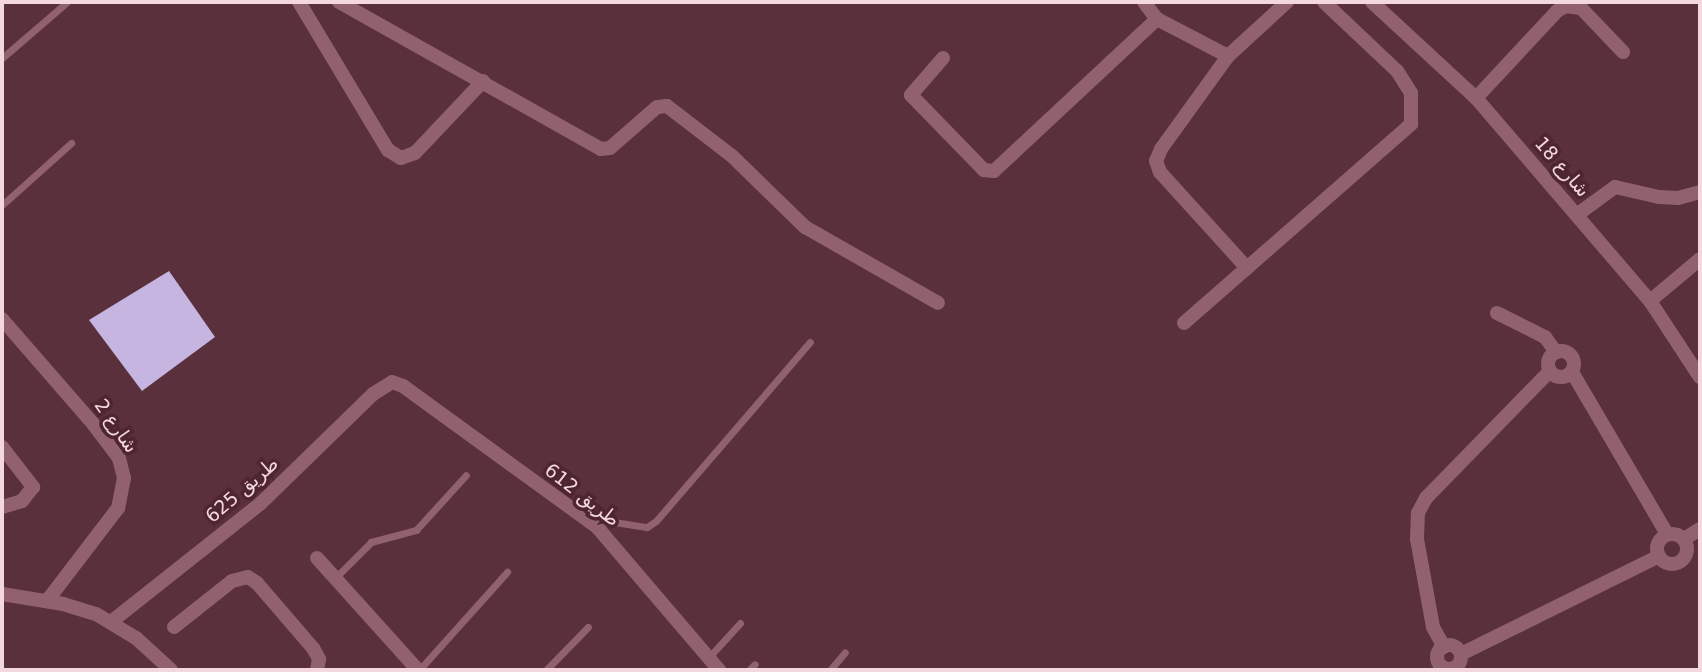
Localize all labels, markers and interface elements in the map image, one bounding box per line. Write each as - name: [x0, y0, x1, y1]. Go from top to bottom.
- street label: شارع 18: [1530, 132, 1594, 202]
- street label: شارع 2: [89, 395, 143, 457]
- street label: طريق 625: [201, 452, 283, 528]
- street label: طريق 612: [540, 459, 624, 531]

